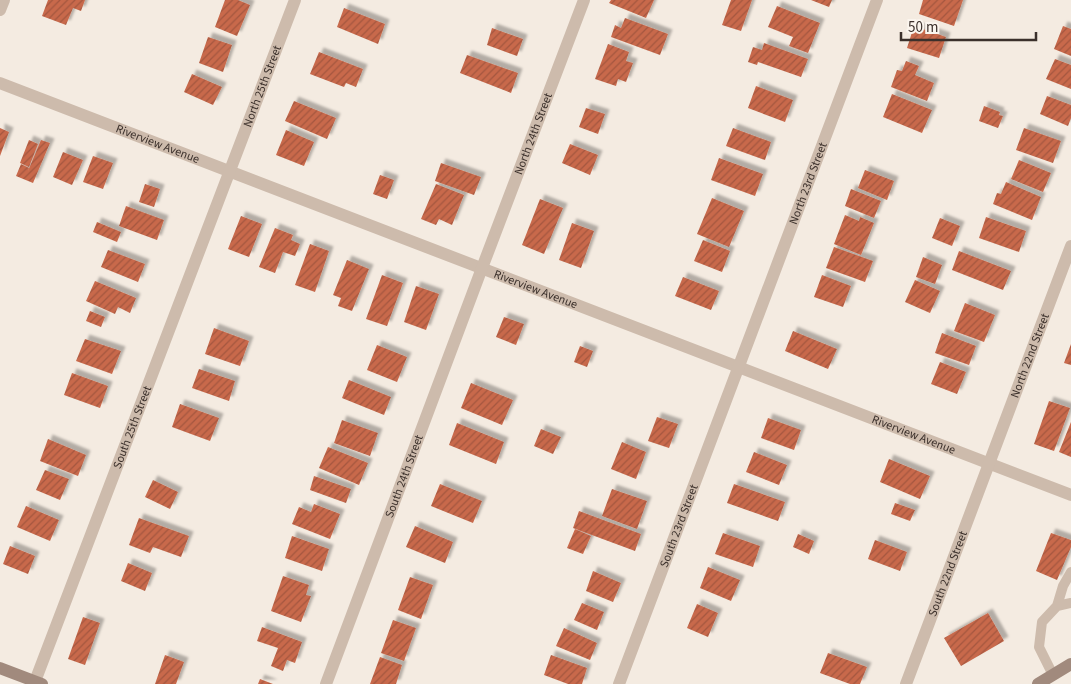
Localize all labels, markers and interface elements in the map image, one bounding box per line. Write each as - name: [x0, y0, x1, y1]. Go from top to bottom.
- scale bar: [901, 10, 1036, 42]
- text: 50 m: [908, 17, 938, 38]
- street label: North 25th Street: [239, 43, 286, 130]
- street label: North 24th Street: [510, 90, 557, 177]
- street label: Riverview Avenue: [113, 120, 202, 168]
- street label: North 23rd Street: [785, 140, 832, 227]
- street label: Riverview Avenue: [491, 266, 580, 313]
- street label: North 22nd Street: [1007, 311, 1054, 400]
- street label: South 25th Street: [109, 383, 156, 471]
- street label: Riverview Avenue: [869, 411, 958, 459]
- street label: South 24th Street: [381, 432, 428, 520]
- street label: South 23rd Street: [656, 482, 703, 570]
- street label: South 22nd Street: [924, 529, 972, 619]

